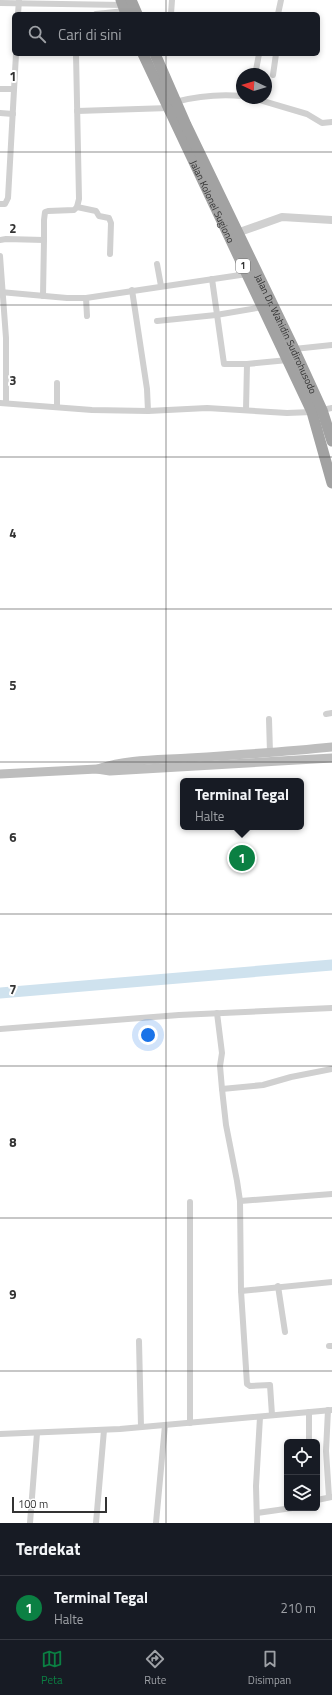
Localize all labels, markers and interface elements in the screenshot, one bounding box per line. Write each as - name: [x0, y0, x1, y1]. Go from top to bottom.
- search box: [12, 12, 320, 56]
- icon: search: [26, 23, 48, 45]
- text: Cari di sini: [58, 23, 122, 46]
- text: 1: [9, 66, 17, 86]
- north arrow: [236, 68, 272, 104]
- street label: Jalan Kolonel Sugiono: [186, 158, 238, 246]
- text: 2: [9, 218, 17, 238]
- road number: 1: [236, 259, 250, 273]
- street label: Jalan Dr. Wahidin Sudirohusodo: [251, 271, 321, 396]
- text: 3: [9, 370, 17, 390]
- text: 4: [9, 523, 17, 543]
- text: 5: [9, 675, 17, 695]
- popup: [180, 778, 304, 830]
- text: Terminal Tegal: [195, 783, 289, 806]
- text: Halte: [195, 806, 224, 826]
- text: 6: [9, 827, 17, 847]
- pin: 1: [229, 843, 255, 873]
- text: 7: [9, 979, 17, 999]
- your location: [138, 1025, 158, 1045]
- text: 8: [9, 1132, 17, 1152]
- text: 9: [9, 1284, 17, 1304]
- map controls: [284, 1439, 320, 1511]
- button: locate: [284, 1439, 320, 1475]
- button: layers: [284, 1475, 320, 1511]
- scale bar: [12, 1495, 107, 1514]
- text: 100 m: [18, 1496, 48, 1512]
- text: Terdekat: [16, 1536, 80, 1562]
- text: Terminal Tegal: [54, 1586, 148, 1609]
- text: 1: [25, 1598, 33, 1618]
- text: 210 m: [280, 1598, 316, 1618]
- text: Halte: [54, 1609, 83, 1629]
- tab: Peta: [41, 1648, 63, 1688]
- tab: Rute: [144, 1648, 166, 1688]
- tab: Disimpan: [248, 1648, 291, 1688]

